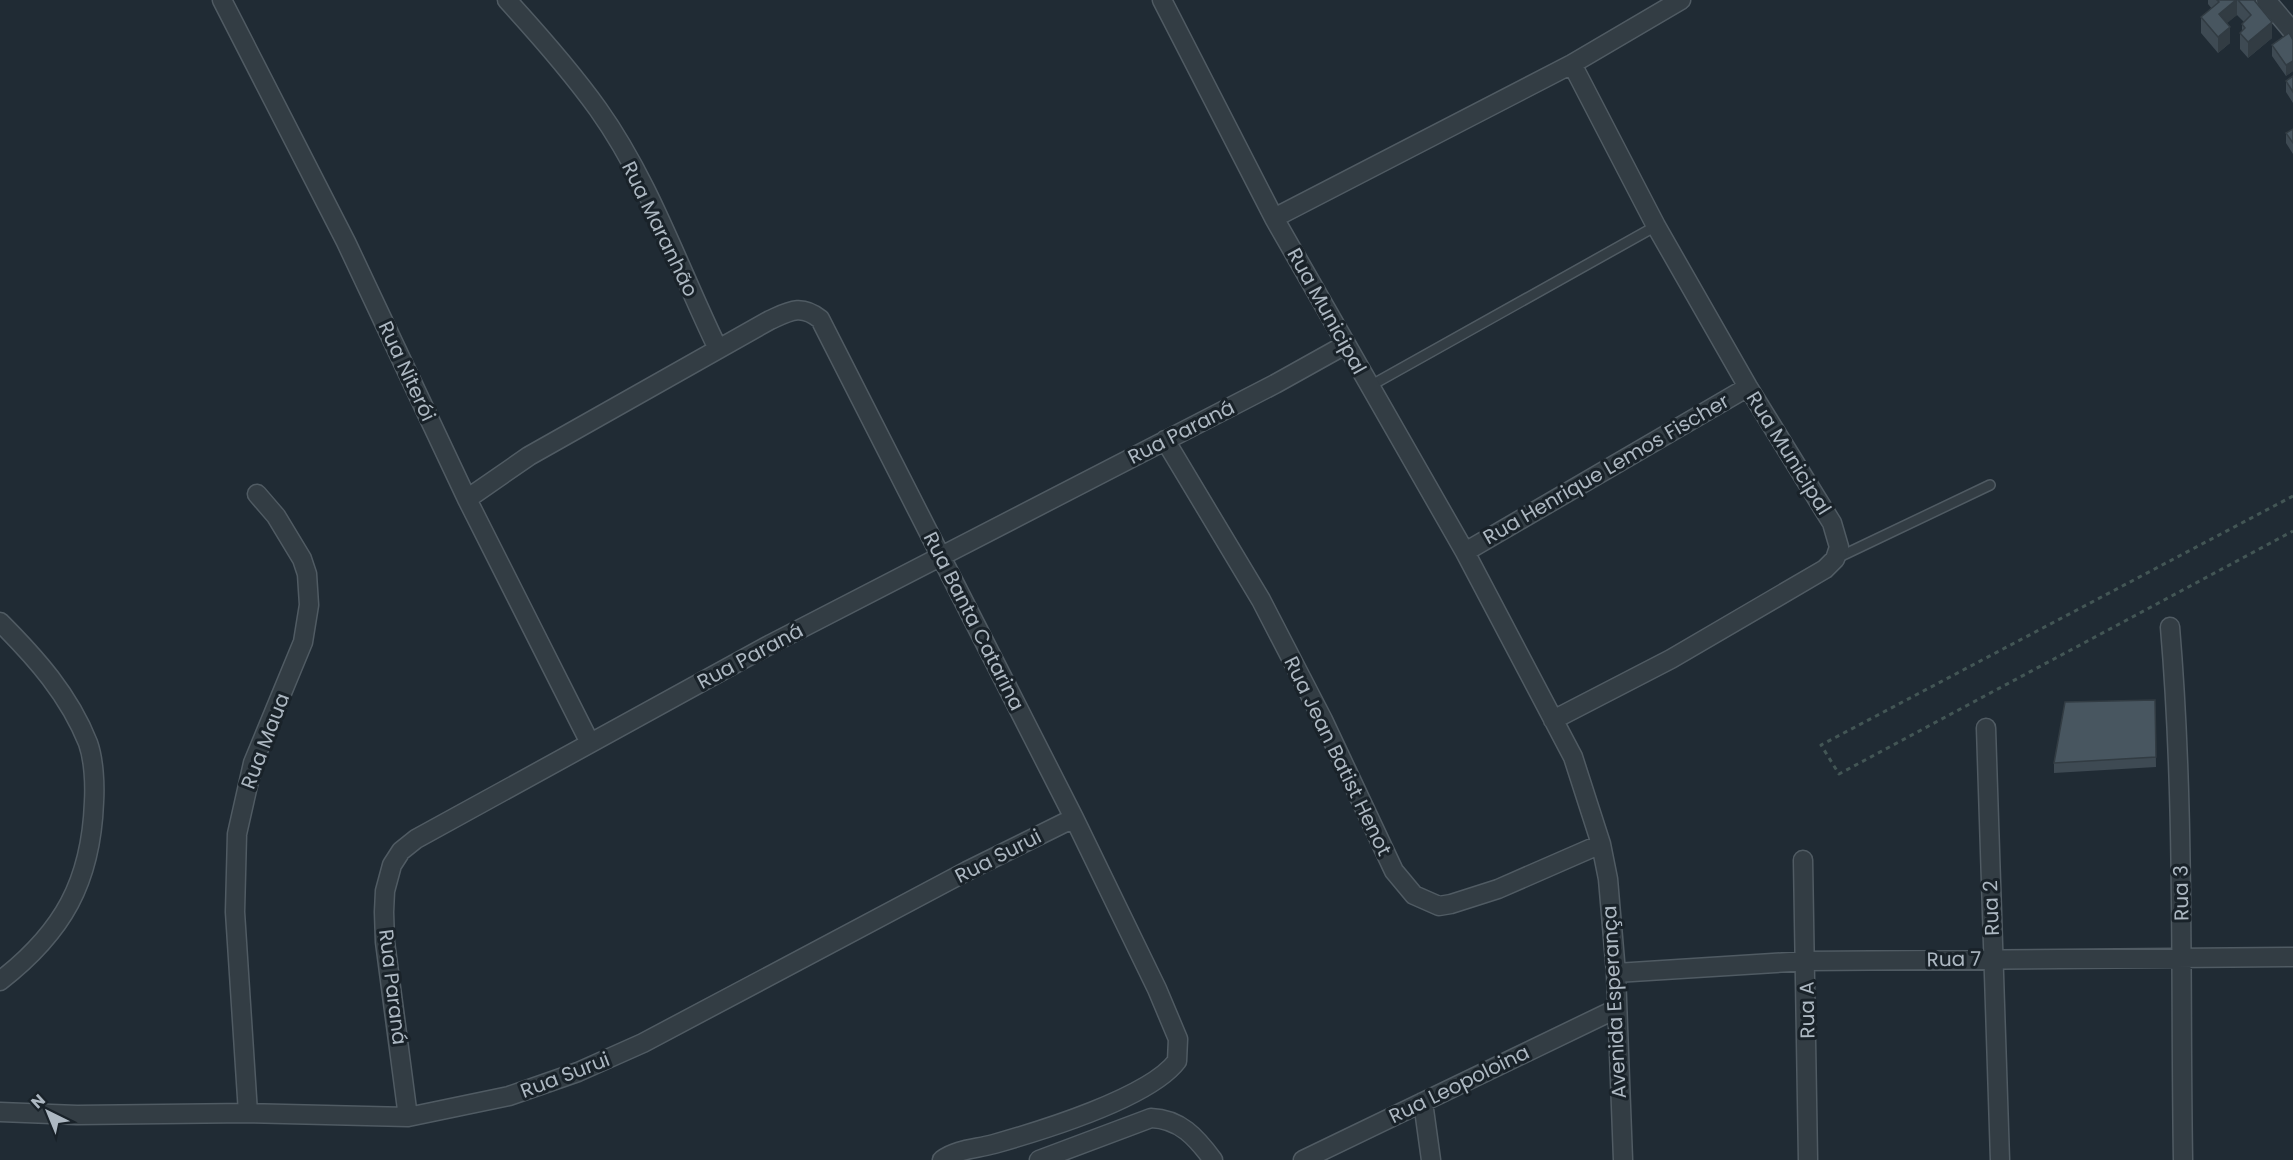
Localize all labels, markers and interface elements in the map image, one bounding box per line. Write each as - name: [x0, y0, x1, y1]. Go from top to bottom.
- street label: Rua Maranhão: [615, 157, 705, 301]
- street label: Rua Municipal: [1281, 243, 1373, 379]
- street label: Rua Niterói: [372, 316, 442, 426]
- street label: Rua Municipal: [1740, 386, 1838, 520]
- street label: Rua Henrique Lemos Fischer: [1478, 387, 1734, 551]
- street label: Rua Paraná: [1123, 393, 1239, 471]
- street label: Rua Banta Catarina: [917, 527, 1031, 715]
- street label: Rua Paraná: [692, 616, 808, 696]
- street label: Rua Jean Batist Henot: [1277, 652, 1399, 860]
- street label: Rua Maua: [234, 689, 296, 793]
- street label: Rua Surui: [950, 822, 1046, 890]
- street label: Rua 3: [2167, 865, 2195, 921]
- street label: Rua 2: [1976, 880, 2006, 936]
- street label: Avenida Esperança: [1595, 905, 1633, 1099]
- street label: Rua Paraná: [372, 928, 414, 1046]
- street label: Rua 7: [1926, 945, 1982, 973]
- street label: Rua A: [1793, 981, 1821, 1039]
- street label: Rua Leopoloina: [1384, 1038, 1534, 1130]
- street label: Rua Surui: [516, 1045, 614, 1105]
- north arrow: [18, 1082, 78, 1142]
- text: N: [26, 1089, 50, 1114]

